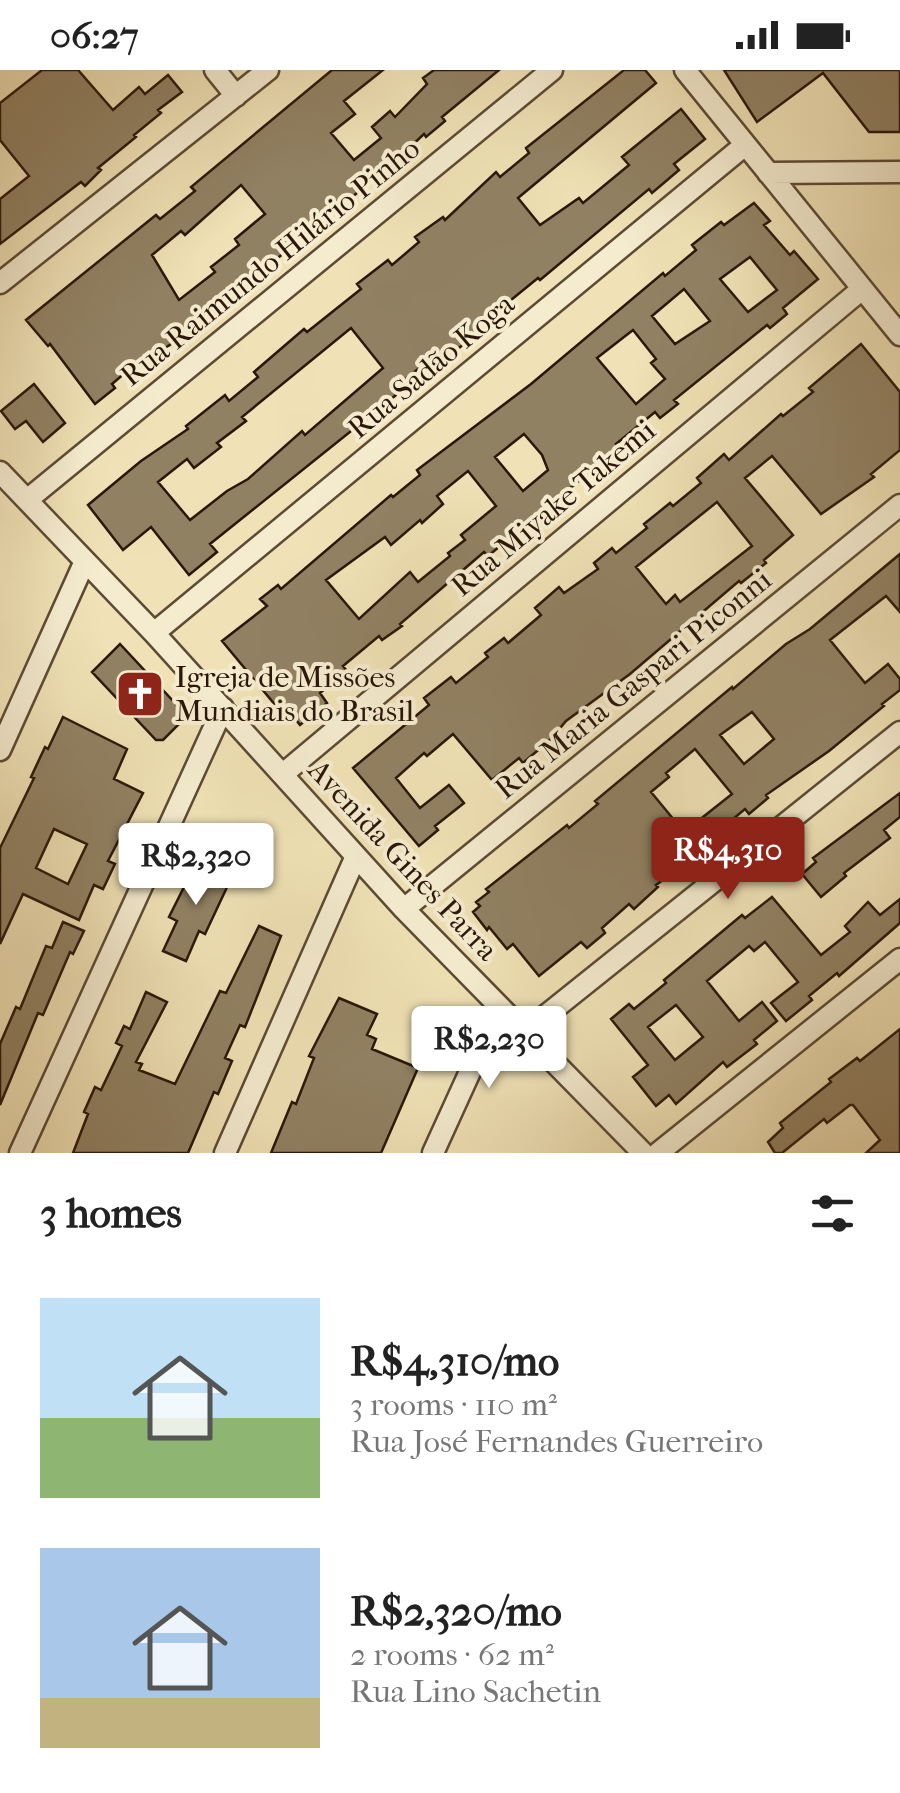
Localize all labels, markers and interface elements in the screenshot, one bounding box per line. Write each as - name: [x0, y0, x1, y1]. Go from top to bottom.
- text: 06:27: [50, 13, 139, 58]
- street label: Rua Raimundo Hilário Pinho: [114, 131, 427, 394]
- street label: Rua Sadão Koga: [341, 286, 522, 446]
- street label: Rua Miyake Takemi: [444, 413, 662, 604]
- street label: Rua Maria Gaspari Piconni: [488, 562, 778, 807]
- place label: Igreja de Missões Mundiais do Brasil: [175, 660, 414, 729]
- church icon: Igreja de Missões Mundiais do Brasil: [114, 668, 166, 720]
- street label: Avenida Gines Parra: [300, 752, 505, 969]
- pin: R$4,310: [636, 817, 820, 902]
- pin: R$2,320: [104, 823, 288, 908]
- text: R$4,310: [674, 831, 783, 868]
- text: R$2,320: [141, 837, 251, 874]
- pin: R$2,230: [397, 1006, 581, 1091]
- text: R$2,230: [433, 1020, 545, 1057]
- icon: filters: [805, 1186, 860, 1241]
- text: 3 homes: [40, 1189, 182, 1238]
- text: R$4,310/mo: [350, 1337, 559, 1386]
- icon: home: [120, 1338, 240, 1458]
- text: 3 rooms · 110 m²: [350, 1386, 557, 1423]
- text: Rua José Fernandes Guerreiro: [350, 1423, 763, 1460]
- text: R$2,320/mo: [350, 1587, 562, 1636]
- icon: home: [120, 1588, 240, 1708]
- text: 2 rooms · 62 m²: [350, 1636, 554, 1673]
- text: Rua Lino Sachetin: [350, 1673, 601, 1710]

